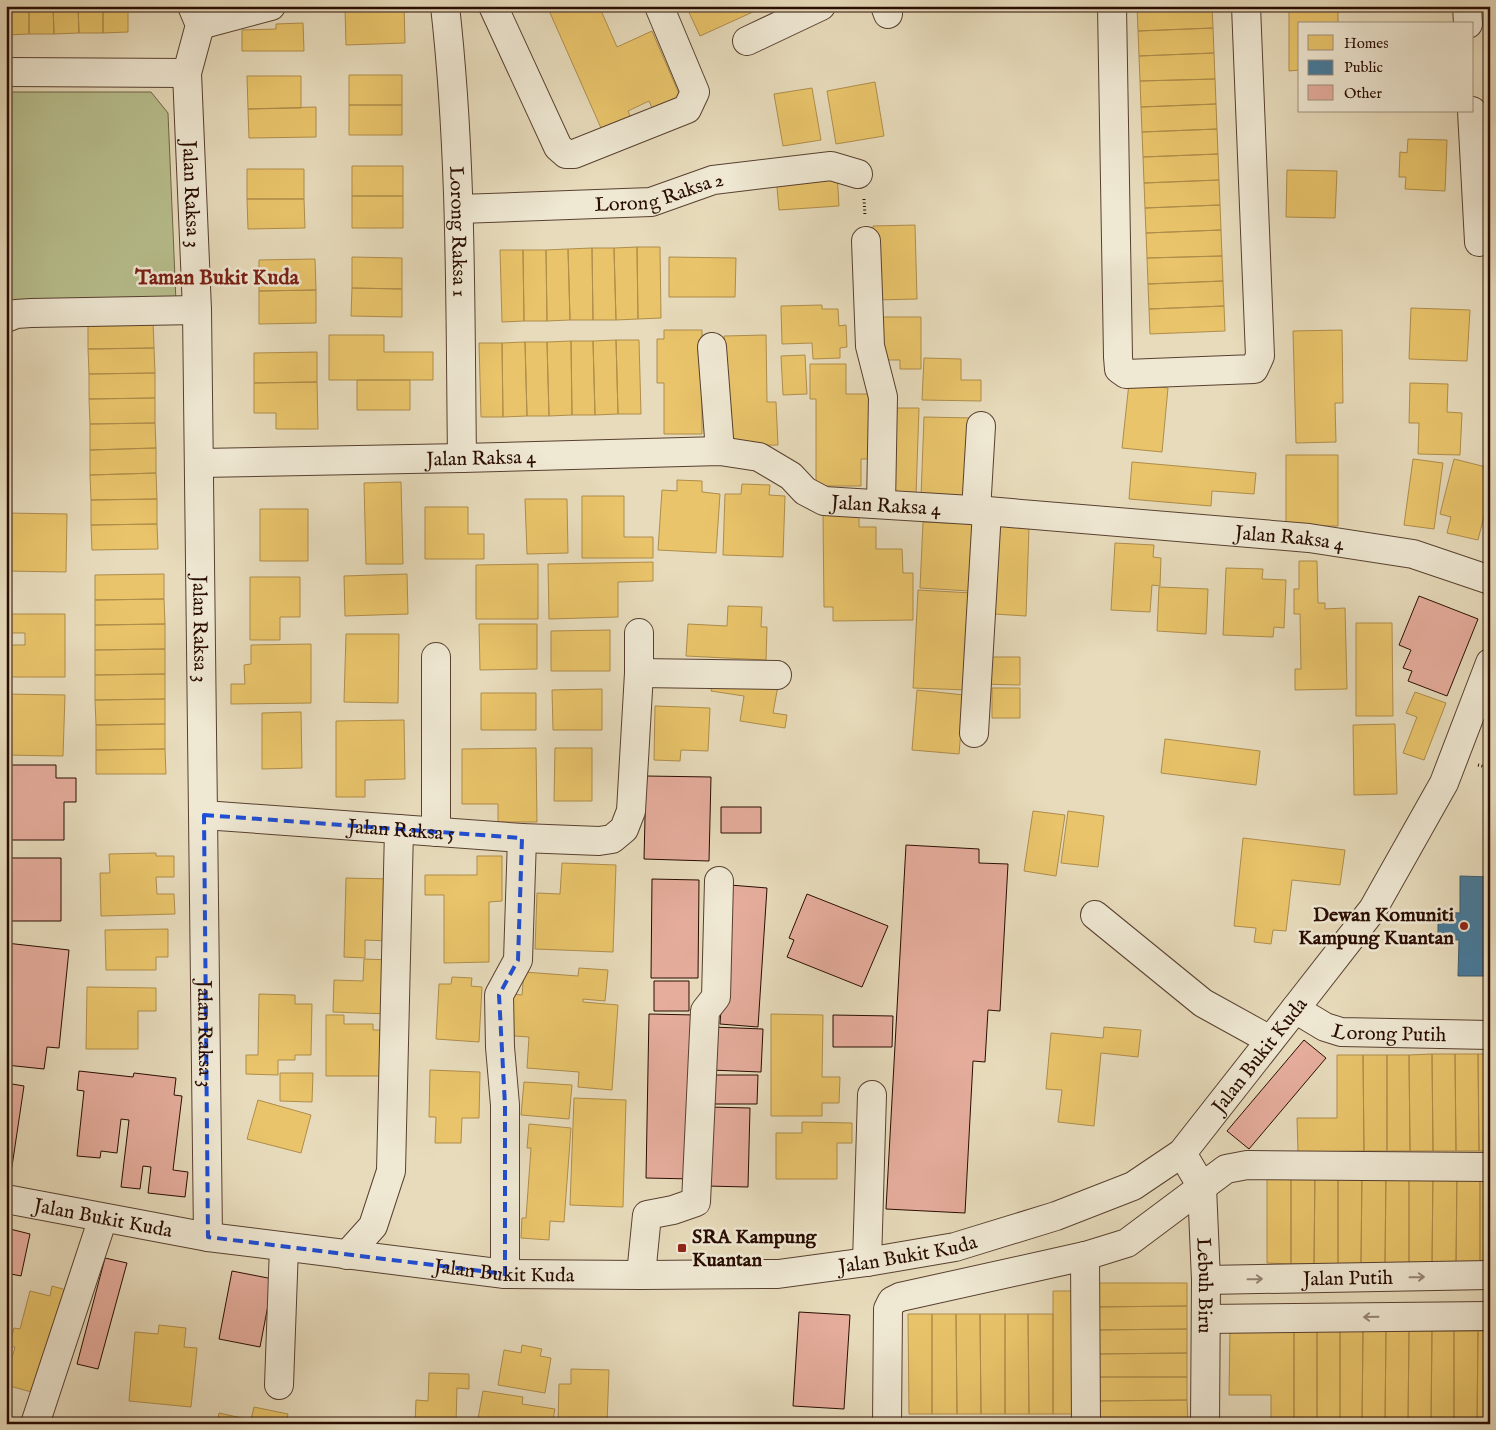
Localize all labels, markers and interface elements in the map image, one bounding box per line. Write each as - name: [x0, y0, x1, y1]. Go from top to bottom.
- legend: [1298, 22, 1474, 112]
- text: Homes: [1344, 34, 1388, 53]
- text: Public: [1344, 58, 1383, 77]
- text: Other: [1344, 84, 1382, 103]
- street label: Jalan Raksa 3: [176, 138, 205, 248]
- street label: Lorong Raksa 1: [443, 166, 471, 297]
- street label: Lorong Raksa 2: [594, 168, 725, 218]
- district label: Taman Bukit Kuda: [134, 265, 300, 292]
- street label: Jalan Raksa 4: [424, 445, 536, 473]
- street label: Jalan Raksa 4: [828, 490, 942, 522]
- street label: Jalan Raksa 4: [1232, 521, 1346, 557]
- street label: Jalan Raksa 3: [186, 573, 212, 683]
- street label: Jalan Raksa 5: [345, 814, 456, 847]
- place label: Dewan Komuniti Kampung Kuantan: [1298, 903, 1455, 951]
- marker: Dewan Komuniti Kampung Kuantan: [1458, 920, 1470, 932]
- street label: Jalan Raksa 3: [191, 978, 217, 1088]
- street label: Jalan Bukit Kuda: [1206, 993, 1314, 1120]
- street label: Lorong Putih: [1328, 1019, 1447, 1048]
- street label: Jalan Bukit Kuda: [30, 1193, 175, 1244]
- place label: SRA Kampung Kuantan: [692, 1225, 818, 1273]
- street label: Jalan Bukit Kuda: [835, 1230, 981, 1280]
- street label: Lebuh Biru: [1190, 1237, 1217, 1333]
- marker: SRA Kampung Kuantan: [676, 1242, 688, 1254]
- street label: Jalan Bukit Kuda: [431, 1254, 575, 1289]
- street label: Jalan Putih: [1301, 1266, 1394, 1292]
- one-way arrow: [1409, 1272, 1425, 1281]
- one-way arrow: [1246, 1274, 1263, 1284]
- one-way arrow: [1363, 1312, 1380, 1322]

